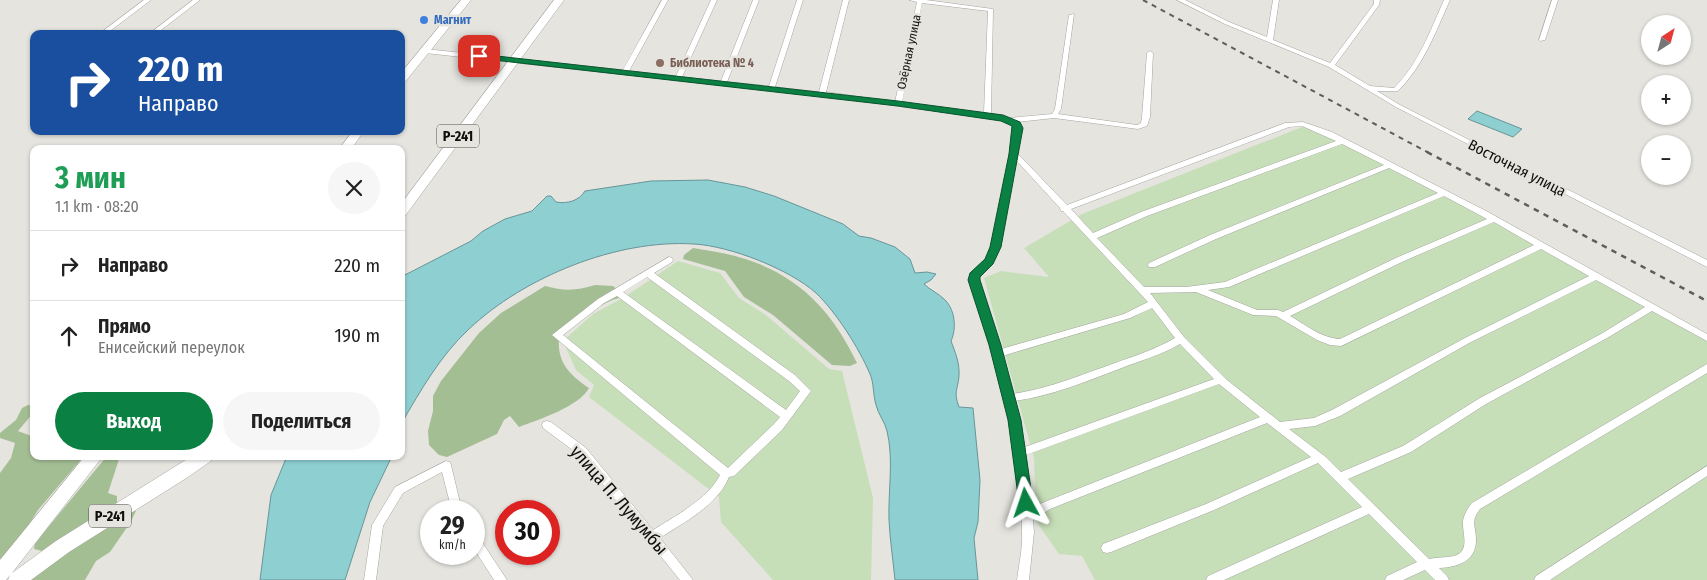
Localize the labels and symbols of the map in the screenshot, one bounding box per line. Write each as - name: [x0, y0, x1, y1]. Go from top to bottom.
- place label: Магнит: [434, 13, 472, 27]
- street label: Озёрная улица: [894, 13, 924, 91]
- marker: Магнит: [418, 14, 430, 26]
- north arrow: [1641, 15, 1691, 65]
- pin: [458, 35, 500, 77]
- place label: Библиотека № 4: [670, 56, 754, 70]
- marker: Библиотека № 4: [654, 57, 666, 69]
- road number: Р-241: [437, 124, 479, 148]
- street label: Восточная улица: [1465, 136, 1569, 200]
- street label: улица П. Лумумбы: [565, 441, 673, 559]
- position arrow: [999, 476, 1051, 528]
- speed limit sign: 30: [495, 500, 560, 565]
- road number: Р-241: [89, 504, 131, 528]

